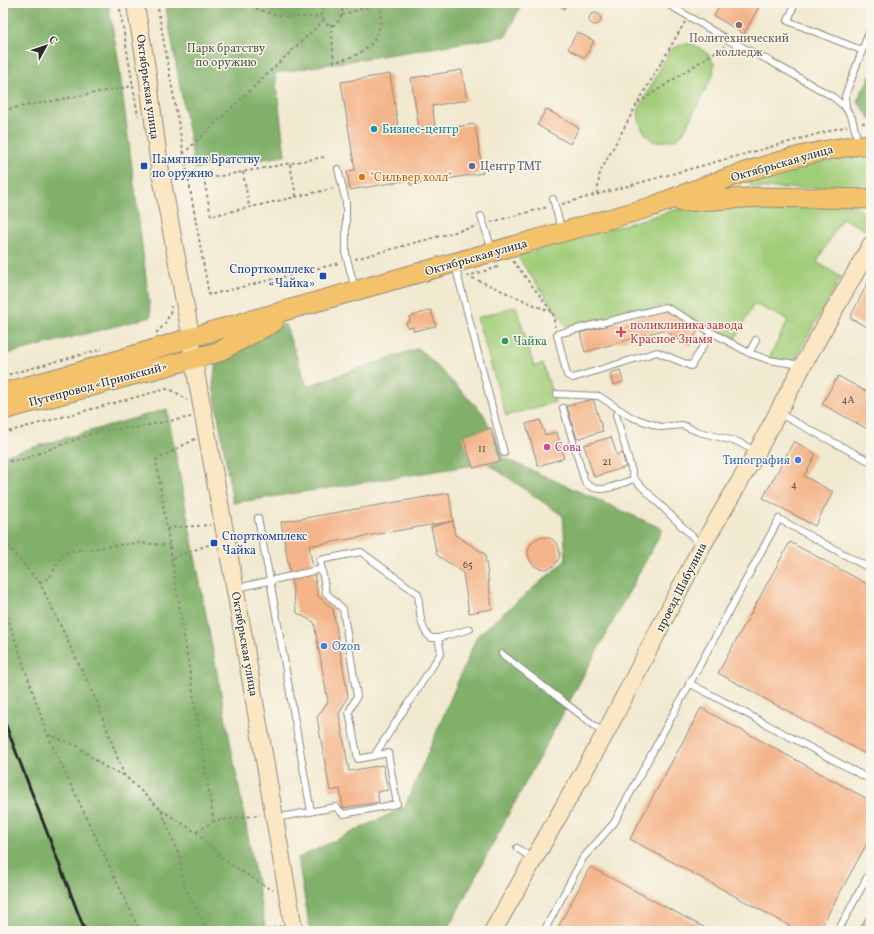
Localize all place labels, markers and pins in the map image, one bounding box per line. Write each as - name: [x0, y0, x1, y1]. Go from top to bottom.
- marker: Политехнический колледж: [734, 20, 744, 30]
- place label: Политехнический колледж: [689, 31, 789, 61]
- place label: Бизнес-центр: [382, 122, 459, 138]
- marker: Бизнес-центр: [369, 124, 379, 134]
- place label: Памятник Братству по оружию: [152, 152, 260, 182]
- place label: Центр ТМТ: [480, 159, 542, 175]
- marker: Памятник Братству по оружию: [139, 161, 149, 171]
- marker: Центр ТМТ: [467, 161, 477, 171]
- place label: "Сильвер холл": [370, 170, 452, 186]
- marker: "Сильвер холл": [357, 172, 367, 182]
- place label: Спорткомплекс «Чайка»: [230, 262, 315, 292]
- marker: Спорткомплекс «Чайка»: [318, 271, 328, 281]
- place label: поликлиника завода Красное Знамя: [630, 318, 743, 348]
- marker: поликлиника завода Красное Знамя: [615, 326, 627, 338]
- place label: Чайка: [513, 334, 547, 350]
- marker: Чайка: [500, 336, 510, 346]
- place label: Сова: [555, 440, 581, 456]
- marker: Сова: [542, 442, 552, 452]
- place label: Типография: [723, 453, 790, 469]
- marker: Типография: [793, 455, 803, 465]
- place label: Спорткомплекс Чайка: [222, 529, 307, 559]
- marker: Спорткомплекс Чайка: [209, 538, 219, 548]
- place label: Ozon: [332, 639, 360, 655]
- marker: Ozon: [319, 641, 329, 651]

